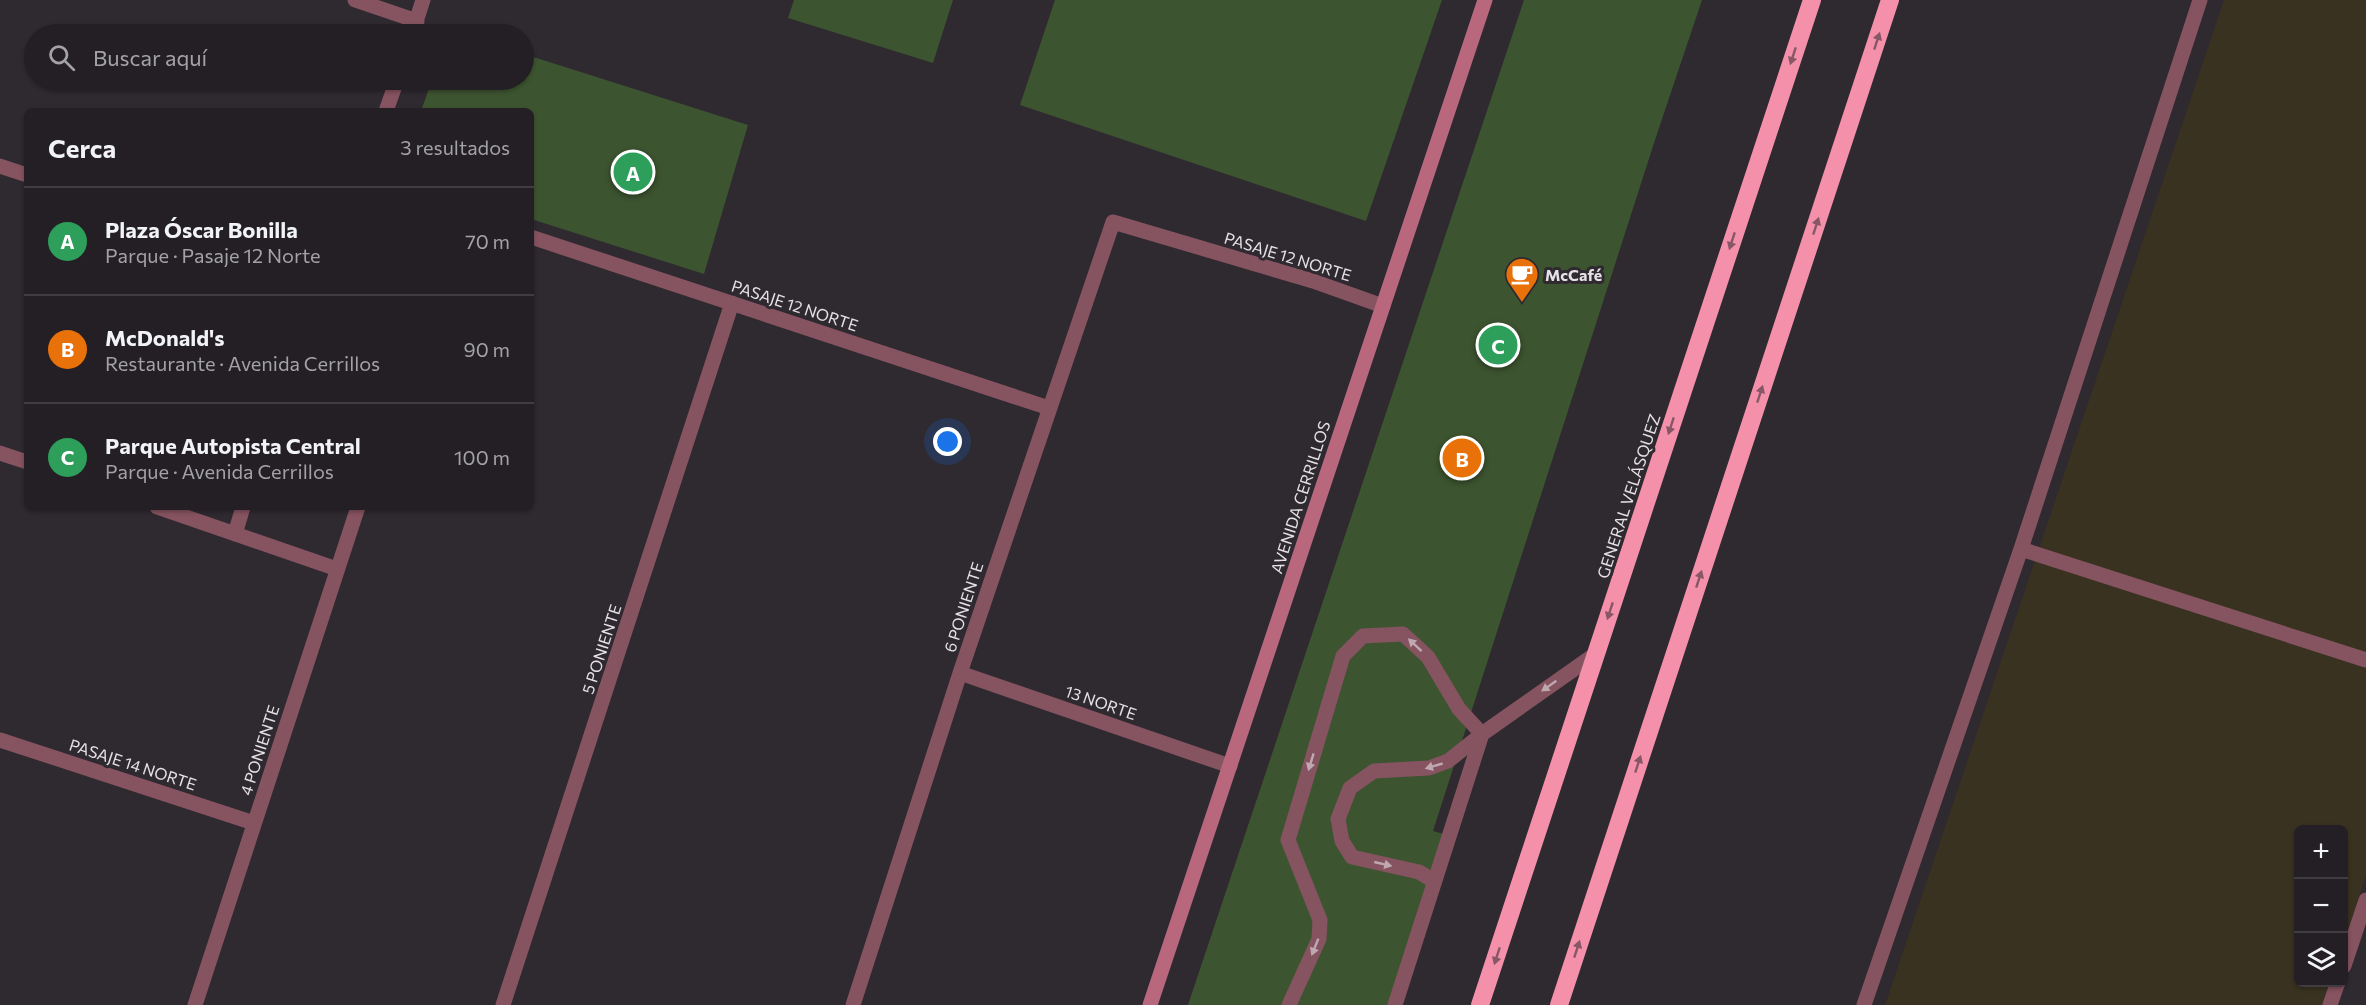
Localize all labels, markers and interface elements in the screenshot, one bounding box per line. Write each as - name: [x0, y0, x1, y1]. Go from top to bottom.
- search box: [24, 24, 534, 90]
- one-way arrow: [1873, 32, 1882, 50]
- icon: search: [45, 41, 78, 74]
- text: Buscar aquí: [93, 44, 207, 71]
- one-way arrow: [1788, 47, 1798, 65]
- text: Cerca: [48, 132, 116, 163]
- text: 3 resultados: [400, 135, 510, 159]
- pin: A: [614, 150, 652, 195]
- text: Plaza Óscar Bonilla: [105, 216, 298, 243]
- one-way arrow: [1812, 217, 1821, 235]
- street label: PASAJE 12 NORTE: [1222, 228, 1354, 284]
- text: A: [60, 229, 75, 253]
- text: 70 m: [465, 229, 510, 253]
- one-way arrow: [1727, 232, 1737, 250]
- text: Parque · Pasaje 12 Norte: [105, 243, 321, 267]
- cafe icon: McCafé: [1504, 256, 1540, 303]
- place label: McCafé: [1545, 265, 1602, 284]
- street label: PASAJE 12 NORTE: [729, 276, 861, 334]
- pin: C: [1478, 322, 1518, 368]
- text: McDonald's: [105, 324, 224, 351]
- text: B: [61, 337, 74, 361]
- text: 90 m: [464, 337, 510, 361]
- text: Restaurante · Avenida Cerrillos: [105, 351, 380, 375]
- one-way arrow: [1756, 385, 1766, 403]
- street label: GENERAL VELÁSQUEZ: [1592, 411, 1664, 581]
- one-way arrow: [1666, 417, 1676, 435]
- street label: AVENIDA CERRILLOS: [1266, 418, 1334, 576]
- your location: [933, 427, 962, 456]
- text: Parque Autopista Central: [105, 432, 361, 459]
- pin: B: [1442, 436, 1482, 480]
- text: C: [61, 445, 74, 469]
- text: 100 m: [454, 445, 510, 469]
- text: Parque · Avenida Cerrillos: [105, 459, 334, 483]
- street label: 6 PONIENTE: [939, 559, 987, 655]
- one-way arrow: [1695, 570, 1705, 588]
- street label: 5 PONIENTE: [578, 602, 624, 696]
- one-way arrow: [1605, 602, 1615, 620]
- one-way arrow: [1408, 638, 1422, 652]
- one-way arrow: [1541, 680, 1557, 692]
- street label: 13 NORTE: [1063, 681, 1139, 723]
- street label: 4 PONIENTE: [235, 703, 283, 797]
- street label: PASAJE 14 NORTE: [67, 734, 199, 794]
- one-way arrow: [1306, 753, 1315, 771]
- one-way arrow: [1634, 755, 1644, 773]
- one-way arrow: [1425, 761, 1443, 771]
- map controls: [2294, 825, 2348, 987]
- button: +: [2294, 825, 2348, 879]
- one-way arrow: [1374, 859, 1392, 869]
- button: −: [2294, 879, 2348, 933]
- button: layers: [2294, 933, 2348, 987]
- one-way arrow: [1310, 938, 1319, 956]
- one-way arrow: [1573, 940, 1583, 958]
- one-way arrow: [1491, 947, 1501, 965]

